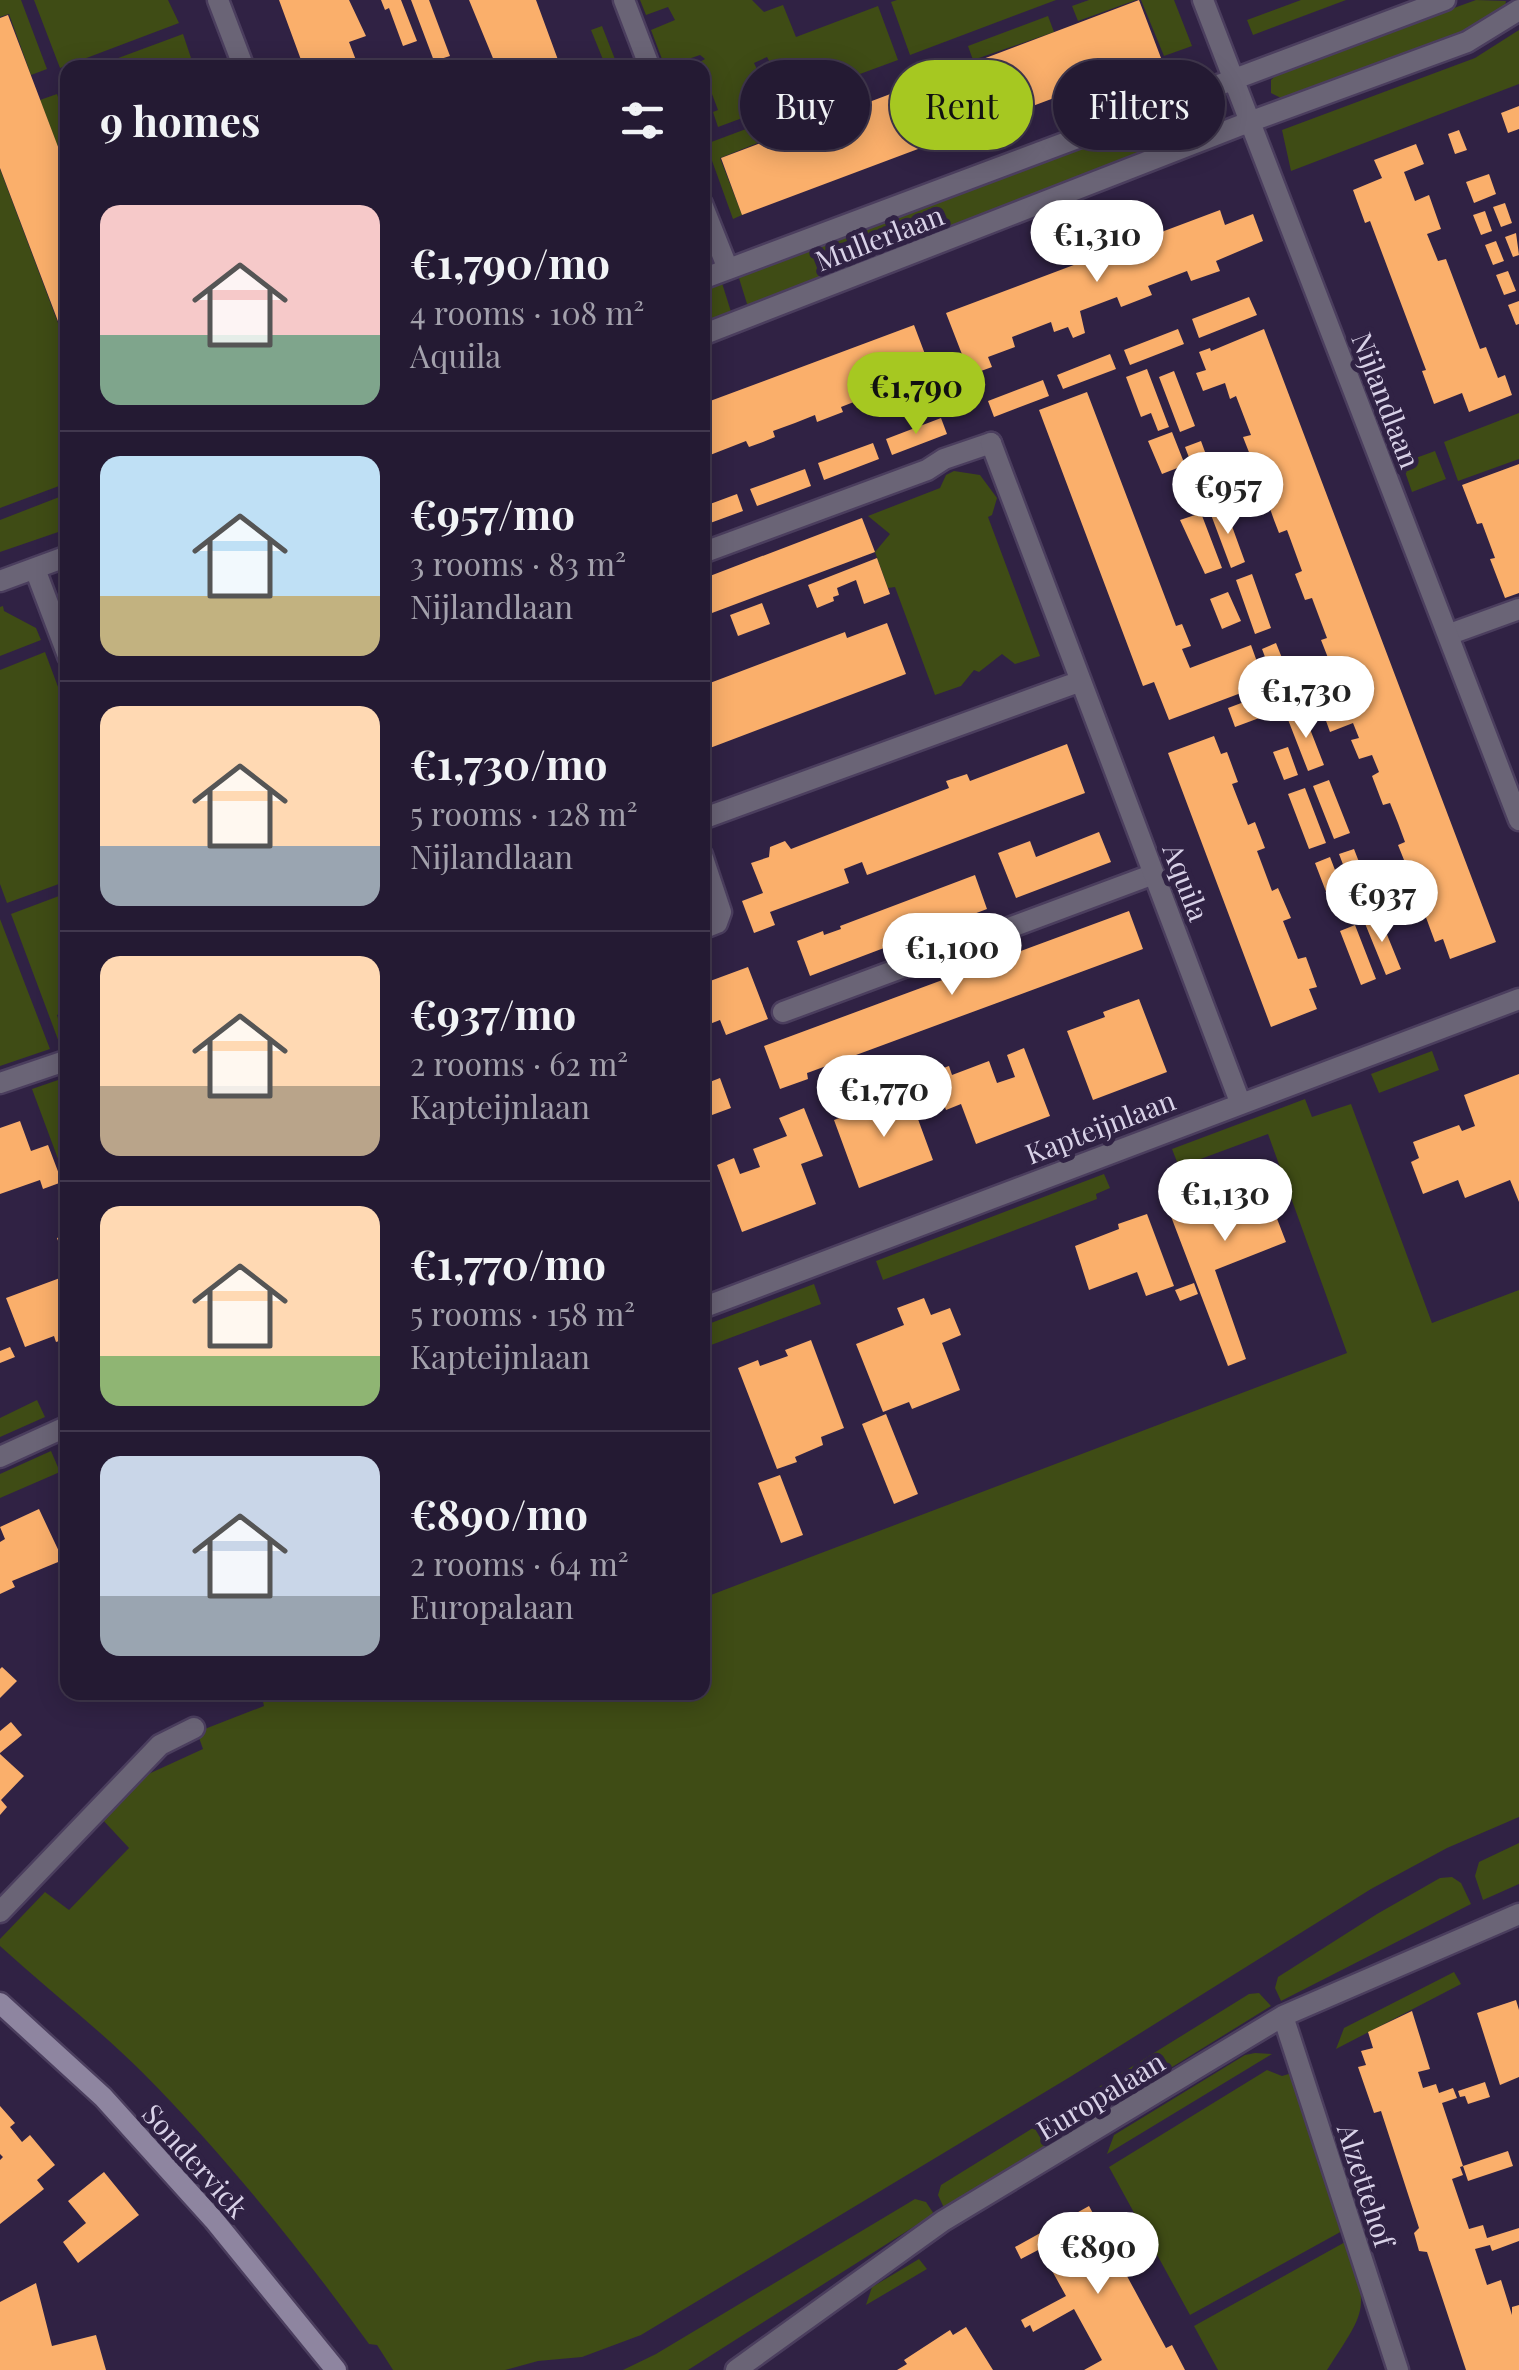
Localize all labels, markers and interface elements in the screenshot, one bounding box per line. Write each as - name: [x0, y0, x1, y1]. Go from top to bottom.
- chip: Buy: [740, 60, 870, 150]
- chip: Rent: [890, 60, 1033, 150]
- chip: Filters: [1053, 60, 1225, 150]
- text: 9 homes: [100, 92, 260, 148]
- icon: filters: [615, 93, 670, 148]
- street label: Mullerlaan: [809, 195, 949, 278]
- pin: €1,310: [1016, 200, 1178, 285]
- text: €1,310: [1053, 211, 1141, 254]
- text: €1,790/mo: [410, 234, 610, 290]
- icon: home: [180, 245, 300, 365]
- text: 4 rooms · 108 m²: [410, 290, 644, 333]
- street label: Nijlandlaan: [1344, 327, 1430, 473]
- text: Aquila: [410, 333, 501, 376]
- pin: €1,790: [835, 352, 997, 437]
- text: €1,790: [869, 363, 963, 406]
- pin: €957: [1169, 452, 1287, 537]
- text: €957: [1194, 463, 1262, 506]
- text: €957/mo: [410, 485, 575, 541]
- icon: home: [180, 496, 300, 616]
- text: 3 rooms · 83 m²: [410, 541, 626, 584]
- text: Nijlandlaan: [410, 584, 573, 627]
- pin: €1,730: [1225, 656, 1387, 741]
- text: €1,730: [1260, 667, 1352, 710]
- text: €1,730/mo: [410, 735, 607, 791]
- icon: home: [180, 746, 300, 866]
- text: 5 rooms · 128 m²: [410, 791, 638, 834]
- text: Nijlandlaan: [410, 834, 573, 877]
- street label: Aquila: [1155, 837, 1219, 926]
- pin: €937: [1323, 860, 1441, 945]
- text: €937: [1348, 871, 1416, 914]
- pin: €1,100: [871, 913, 1033, 998]
- text: €1,100: [905, 924, 999, 967]
- text: €937/mo: [410, 985, 576, 1041]
- icon: home: [180, 996, 300, 1116]
- text: 2 rooms · 62 m²: [410, 1041, 628, 1084]
- pin: €1,770: [803, 1055, 965, 1140]
- text: €1,770: [839, 1066, 929, 1109]
- street label: Kapteijnlaan: [1020, 1080, 1180, 1172]
- text: Kapteijnlaan: [410, 1084, 590, 1127]
- pin: €1,130: [1144, 1159, 1306, 1244]
- text: €1,130: [1180, 1170, 1270, 1213]
- text: €1,770/mo: [410, 1235, 606, 1291]
- icon: home: [180, 1246, 300, 1366]
- text: 5 rooms · 158 m²: [410, 1291, 635, 1334]
- text: Kapteijnlaan: [410, 1334, 590, 1377]
- text: €890/mo: [410, 1485, 588, 1541]
- icon: home: [180, 1496, 300, 1616]
- text: 2 rooms · 64 m²: [410, 1541, 629, 1584]
- text: Europalaan: [410, 1584, 574, 1627]
- street label: Europalaan: [1029, 2042, 1171, 2148]
- street label: Sondervick: [135, 2095, 257, 2225]
- street label: Alzettehof: [1329, 2118, 1405, 2254]
- pin: €890: [1039, 2212, 1157, 2297]
- text: €890: [1060, 2223, 1136, 2266]

